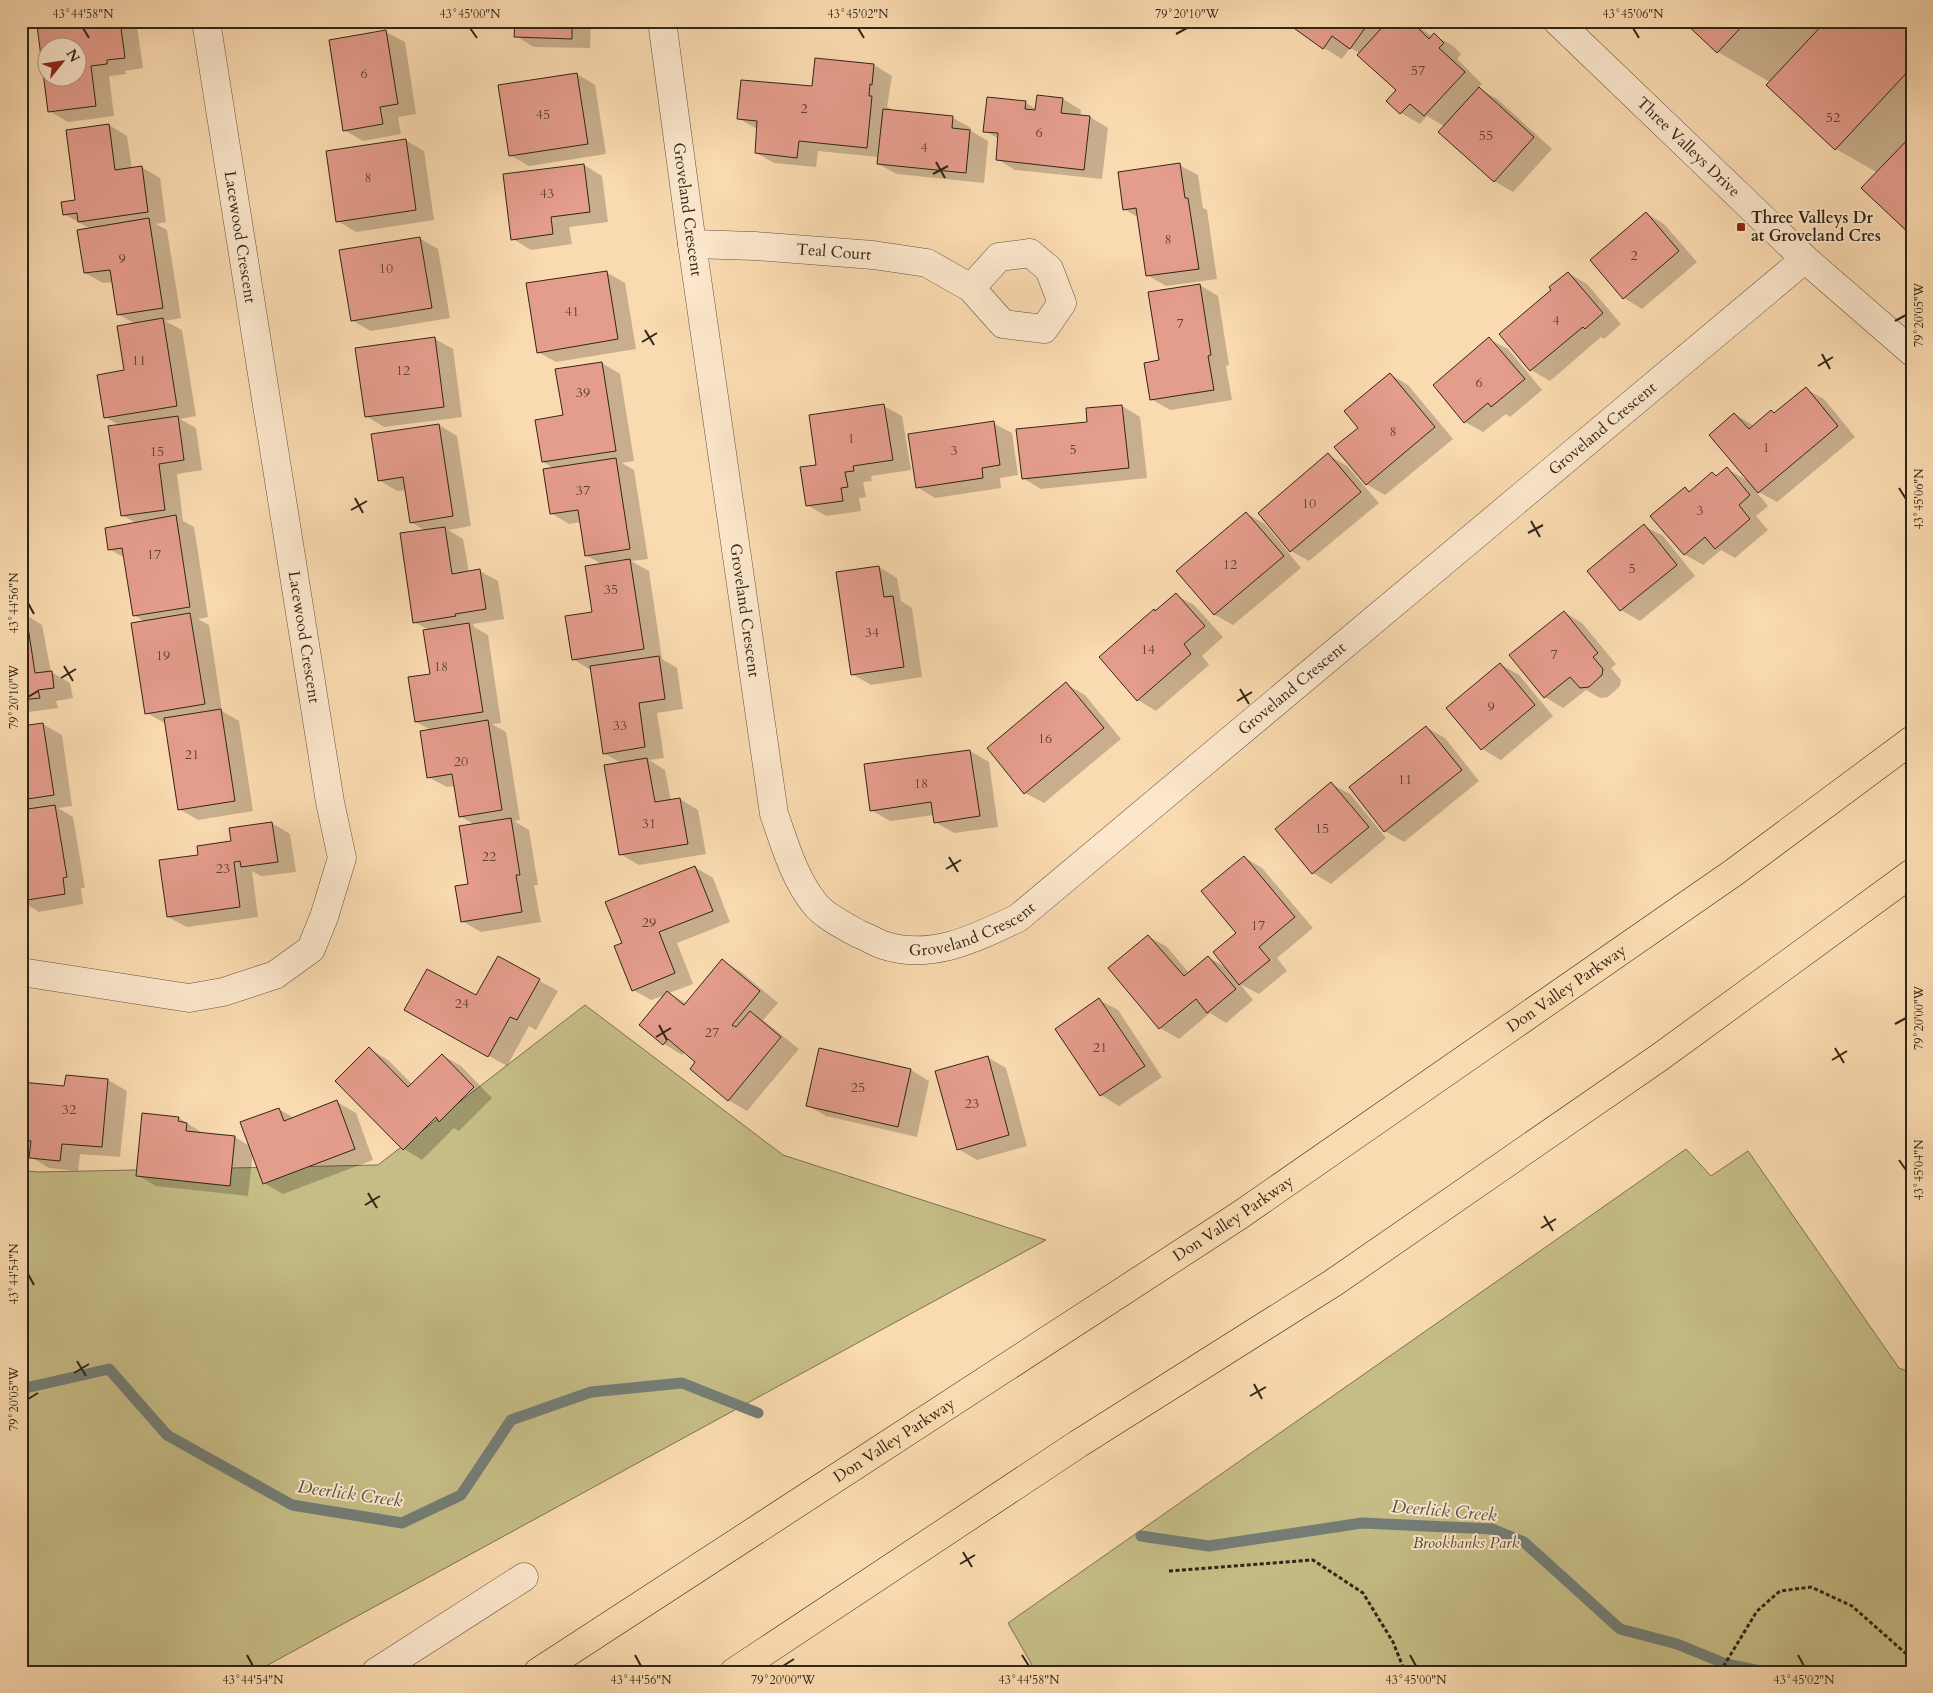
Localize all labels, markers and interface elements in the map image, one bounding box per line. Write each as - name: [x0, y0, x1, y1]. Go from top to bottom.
- text: 43°44'58"N: [53, 6, 114, 22]
- text: 43°45'00"N: [440, 6, 501, 22]
- text: 43°45'02"N: [828, 6, 889, 22]
- text: 79°20'10"W: [1155, 6, 1220, 22]
- text: 43°45'06"N: [1603, 6, 1664, 22]
- north arrow: [38, 38, 88, 88]
- text: N: [62, 46, 84, 66]
- house number: 57: [1411, 61, 1425, 80]
- house number: 6: [360, 64, 368, 83]
- street label: Three Valleys Drive: [1632, 92, 1745, 202]
- house number: 2: [800, 99, 808, 118]
- house number: 45: [536, 105, 550, 124]
- house number: 52: [1826, 108, 1840, 127]
- house number: 6: [1035, 123, 1043, 142]
- house number: 55: [1479, 126, 1493, 145]
- house number: 4: [920, 138, 928, 157]
- street label: Groveland Crescent: [667, 141, 708, 278]
- house number: 8: [364, 168, 372, 187]
- street label: Lacewood Crescent: [219, 169, 261, 305]
- house number: 43: [540, 184, 554, 203]
- place label: Three Valleys Dr at Groveland Cres: [1751, 207, 1881, 247]
- marker: Three Valleys Dr at Groveland Cres: [1735, 221, 1747, 233]
- house number: 8: [1164, 230, 1172, 249]
- street label: Teal Court: [796, 238, 872, 266]
- house number: 2: [1630, 246, 1638, 265]
- house number: 9: [118, 249, 126, 268]
- house number: 10: [379, 259, 393, 278]
- text: 79°20'05"W: [1911, 282, 1927, 347]
- house number: 41: [565, 302, 579, 321]
- house number: 4: [1552, 311, 1560, 330]
- house number: 7: [1176, 314, 1184, 333]
- house number: 11: [132, 351, 146, 370]
- house number: 12: [396, 361, 410, 380]
- house number: 6: [1475, 373, 1483, 392]
- street label: Groveland Crescent: [1544, 377, 1661, 480]
- house number: 39: [576, 383, 590, 402]
- house number: 8: [1389, 422, 1397, 441]
- house number: 1: [847, 429, 855, 448]
- house number: 1: [1762, 438, 1770, 457]
- house number: 5: [1069, 440, 1077, 459]
- house number: 3: [950, 441, 958, 460]
- house number: 15: [150, 442, 164, 461]
- text: 43°45'06"N: [1911, 468, 1927, 529]
- house number: 37: [576, 481, 590, 500]
- house number: 10: [1302, 494, 1316, 513]
- house number: 3: [1696, 501, 1704, 520]
- street label: Groveland Crescent: [724, 542, 765, 679]
- house number: 17: [147, 545, 161, 564]
- house number: 12: [1223, 555, 1237, 574]
- house number: 5: [1628, 559, 1636, 578]
- street label: Lacewood Crescent: [283, 569, 325, 705]
- text: 43°44'56"N: [6, 572, 22, 633]
- house number: 35: [604, 580, 618, 599]
- house number: 34: [865, 623, 879, 642]
- street label: Groveland Crescent: [1233, 637, 1351, 740]
- house number: 14: [1141, 640, 1155, 659]
- house number: 7: [1550, 645, 1558, 664]
- house number: 19: [156, 646, 170, 665]
- house number: 18: [434, 657, 448, 676]
- text: 79°20'10"W: [6, 664, 22, 729]
- house number: 9: [1487, 697, 1495, 716]
- house number: 33: [613, 716, 627, 735]
- house number: 16: [1038, 729, 1052, 748]
- house number: 21: [185, 745, 199, 764]
- house number: 20: [454, 752, 468, 771]
- house number: 11: [1398, 770, 1412, 789]
- house number: 18: [914, 774, 928, 793]
- house number: 31: [642, 814, 656, 833]
- house number: 15: [1315, 819, 1329, 838]
- house number: 22: [482, 847, 496, 866]
- house number: 23: [216, 859, 230, 878]
- street label: Groveland Crescent: [909, 897, 1040, 961]
- house number: 29: [642, 913, 656, 932]
- house number: 17: [1251, 916, 1265, 935]
- street label: Don Valley Parkway: [1502, 939, 1631, 1038]
- text: 79°20'00"W: [1911, 985, 1927, 1050]
- house number: 24: [455, 994, 469, 1013]
- house number: 27: [705, 1023, 719, 1042]
- house number: 21: [1093, 1038, 1107, 1057]
- house number: 25: [851, 1078, 865, 1097]
- house number: 23: [965, 1094, 979, 1113]
- house number: 32: [62, 1100, 76, 1119]
- text: 43°45'04"N: [1911, 1139, 1927, 1200]
- street label: Don Valley Parkway: [1169, 1170, 1298, 1267]
- text: 43°44'54"N: [6, 1243, 22, 1304]
- text: 79°20'05"W: [6, 1366, 22, 1431]
- street label: Don Valley Parkway: [829, 1392, 960, 1488]
- water label: Deerlick Creek: [296, 1474, 404, 1514]
- water label: Deerlick Creek: [1390, 1494, 1498, 1528]
- park label: Brookbanks Park: [1413, 1532, 1519, 1554]
- text: 43°44'54"N: [223, 1672, 284, 1688]
- text: 43°44'56"N: [611, 1672, 672, 1688]
- text: 79°20'00"W: [751, 1672, 816, 1688]
- text: 43°44'58"N: [999, 1672, 1060, 1688]
- text: 43°45'00"N: [1386, 1672, 1447, 1688]
- text: 43°45'02"N: [1774, 1672, 1835, 1688]

